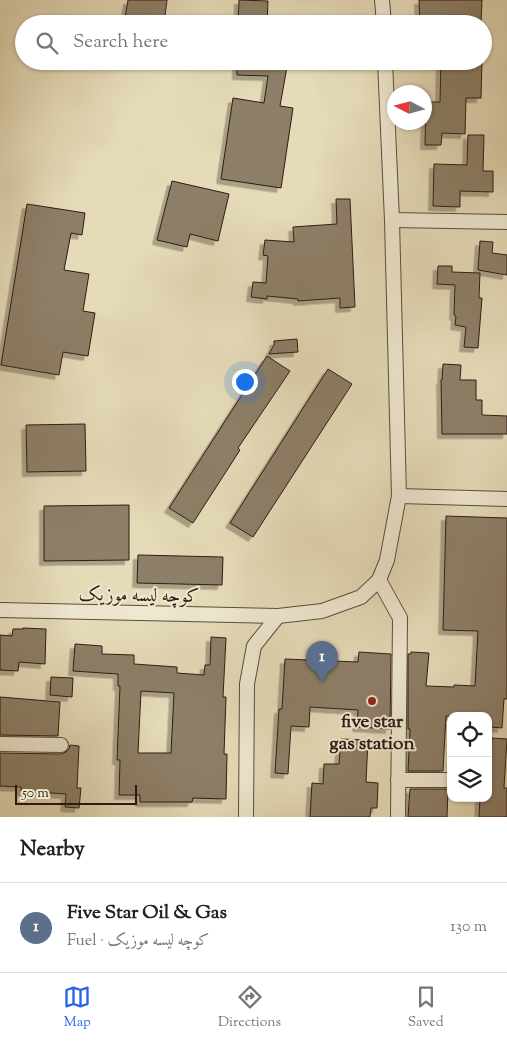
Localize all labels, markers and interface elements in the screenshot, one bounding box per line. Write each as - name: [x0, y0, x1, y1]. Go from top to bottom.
- search box: [15, 15, 492, 70]
- icon: search: [33, 29, 61, 57]
- text: Search here: [73, 29, 168, 56]
- north arrow: [387, 85, 432, 130]
- your location: [232, 369, 258, 395]
- street label: کوچه لیسه موزیک: [78, 582, 200, 611]
- pin: 1: [306, 641, 338, 682]
- marker: five star gas station: [366, 695, 378, 707]
- place label: five star gas station: [329, 709, 416, 758]
- map controls: [447, 712, 492, 802]
- button: locate: [447, 712, 492, 757]
- button: layers: [447, 757, 492, 802]
- scale bar: [15, 782, 138, 805]
- text: 50 m: [22, 784, 49, 804]
- text: Nearby: [20, 835, 85, 865]
- text: Five Star Oil & Gas: [67, 900, 227, 927]
- text: 1: [33, 916, 39, 939]
- text: 130 m: [450, 916, 487, 939]
- text: Fuel · کوچه لیسه موزیک: [67, 930, 209, 953]
- tab: Map: [63, 983, 91, 1033]
- tab: Directions: [218, 983, 281, 1033]
- tab: Saved: [408, 983, 444, 1033]

